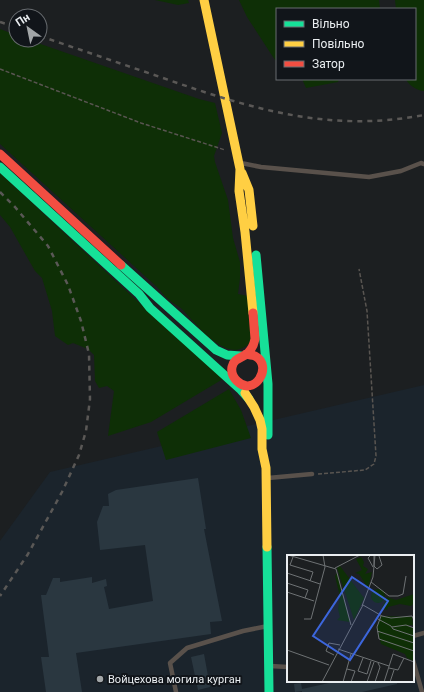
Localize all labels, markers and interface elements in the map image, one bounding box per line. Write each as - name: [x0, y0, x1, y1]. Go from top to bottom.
- north arrow: [8, 8, 48, 48]
- legend: [276, 8, 416, 80]
- text: Пн: [13, 11, 32, 29]
- text: Вільно: [312, 17, 350, 31]
- text: Повільно: [312, 37, 365, 51]
- text: Затор: [312, 57, 345, 71]
- inset map: [287, 555, 414, 682]
- place label: Войцехова могила курган: [108, 673, 241, 686]
- marker: Войцехова могила курган: [95, 674, 105, 684]

